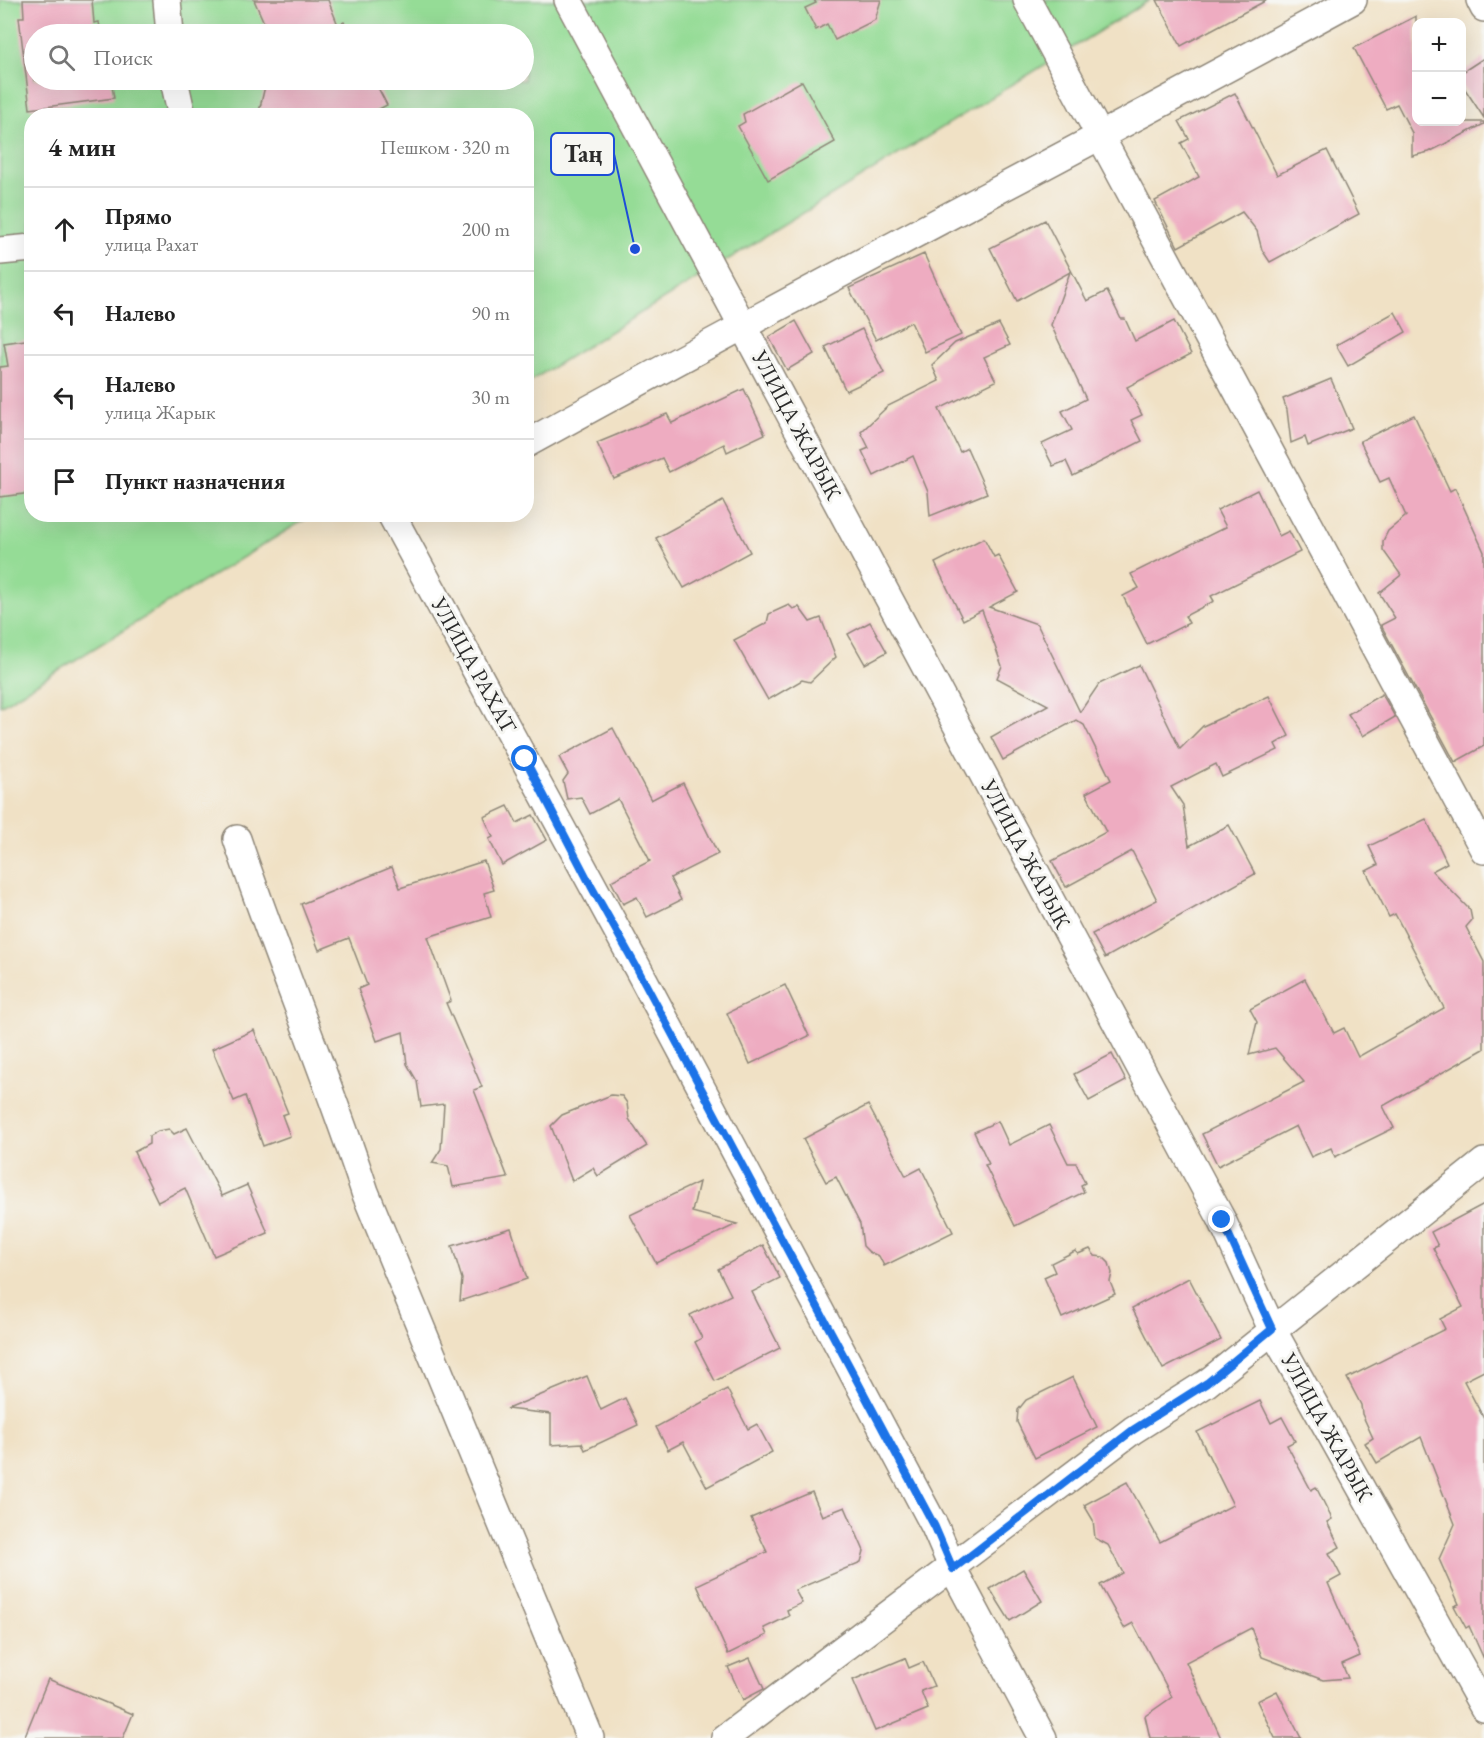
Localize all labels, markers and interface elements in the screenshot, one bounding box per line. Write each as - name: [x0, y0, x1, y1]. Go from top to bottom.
- map controls: [1412, 18, 1466, 126]
- button: +: [1412, 18, 1466, 72]
- search box: [24, 24, 534, 90]
- icon: search: [45, 41, 78, 74]
- text: Поиск: [93, 43, 153, 72]
- button: −: [1412, 72, 1466, 126]
- text: 4 мин: [48, 130, 116, 164]
- callout: Таң: [551, 133, 614, 175]
- text: Пешком · 320 m: [380, 134, 510, 160]
- text: Таң: [564, 138, 602, 169]
- text: Прямо: [105, 202, 172, 231]
- icon: ahead: [48, 213, 81, 246]
- text: 200 m: [462, 216, 510, 242]
- text: улица Рахат: [105, 231, 198, 257]
- icon: left: [48, 297, 81, 330]
- text: Налево: [105, 299, 175, 328]
- text: 90 m: [471, 300, 510, 326]
- street label: УЛИЦА ЖАРЫК: [745, 344, 849, 505]
- text: Налево: [105, 370, 175, 399]
- icon: left: [48, 381, 81, 414]
- text: 30 m: [471, 384, 510, 410]
- text: улица Жарык: [105, 399, 215, 425]
- icon: arrive: [48, 465, 81, 498]
- text: Пункт назначения: [105, 467, 285, 496]
- street label: УЛИЦА РАХАТ: [424, 591, 523, 738]
- route start: [511, 745, 537, 771]
- street label: УЛИЦА ЖАРЫК: [974, 773, 1078, 934]
- route end: [1208, 1206, 1234, 1232]
- street label: УЛИЦА ЖАРЫК: [1274, 1347, 1380, 1507]

